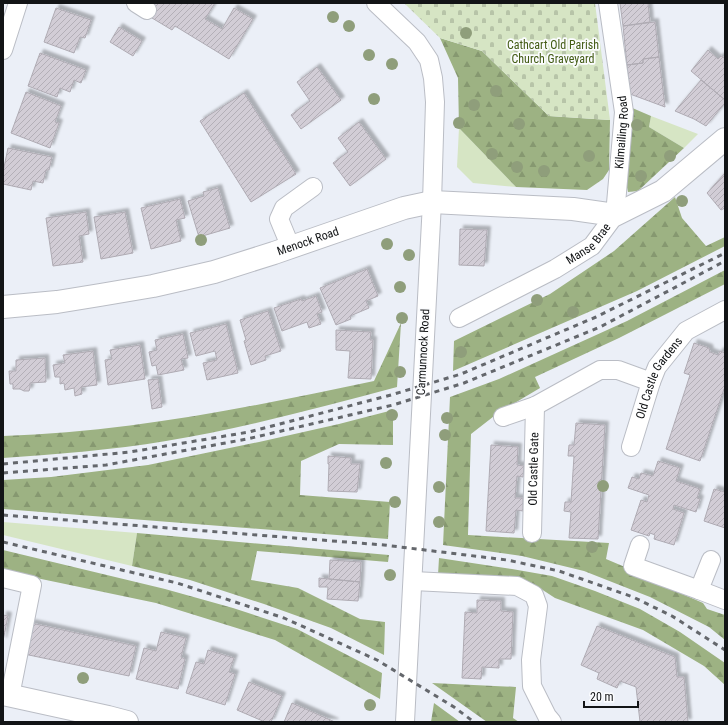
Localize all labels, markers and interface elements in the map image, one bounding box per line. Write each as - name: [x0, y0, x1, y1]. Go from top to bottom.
- park label: Cathcart Old Parish Church Graveyard: [507, 38, 599, 66]
- street label: Kilmailing Road: [612, 95, 631, 170]
- street label: Manse Brae: [563, 220, 614, 267]
- street label: Menock Road: [275, 224, 341, 258]
- street label: Carmunnock Road: [414, 308, 432, 396]
- street label: Old Castle Gardens: [633, 334, 685, 421]
- street label: Old Castle Gate: [526, 432, 541, 506]
- scale bar: [584, 683, 638, 709]
- text: 20 m: [590, 690, 614, 704]

